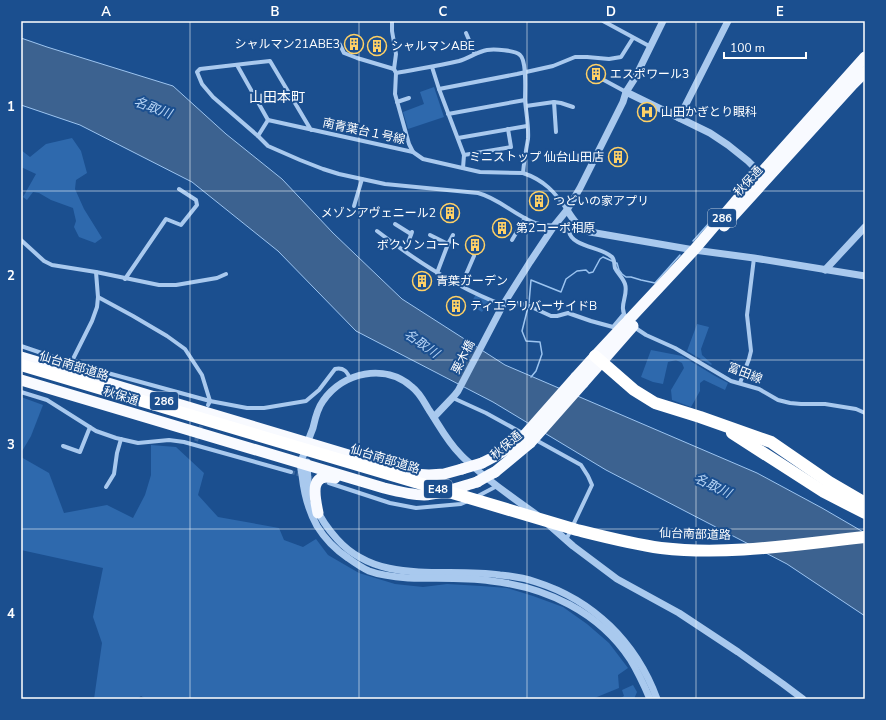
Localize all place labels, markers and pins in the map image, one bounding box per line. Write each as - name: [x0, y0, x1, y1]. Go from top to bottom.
- building icon: シャルマン21ABE3: [343, 33, 365, 55]
- building icon: シャルマンABE: [366, 35, 388, 57]
- place label: シャルマン21ABE3: [235, 36, 340, 52]
- place label: シャルマンABE: [391, 38, 475, 54]
- building icon: エスポワール3: [585, 63, 607, 85]
- place label: エスポワール3: [610, 66, 689, 82]
- hospital icon: 山田かぎとり眼科: [636, 101, 658, 123]
- place label: 山田かぎとり眼科: [661, 104, 757, 120]
- building icon: ミニストップ 仙台山田店: [607, 146, 629, 168]
- place label: ミニストップ 仙台山田店: [469, 149, 604, 165]
- building icon: つどいの家アプリ: [528, 190, 550, 212]
- place label: つどいの家アプリ: [553, 193, 649, 209]
- building icon: メゾンアヴェニール2: [439, 202, 461, 224]
- place label: メゾンアヴェニール2: [321, 205, 436, 221]
- building icon: 第2コーポ相原: [491, 217, 513, 239]
- place label: 第2コーポ相原: [516, 220, 595, 236]
- building icon: ボクソンコート: [464, 234, 486, 256]
- place label: ボクソンコート: [377, 237, 461, 253]
- building icon: 青葉ガーデン: [411, 270, 433, 292]
- place label: 青葉ガーデン: [436, 273, 508, 289]
- building icon: ティエラリバーサイドB: [445, 295, 467, 317]
- place label: ティエラリバーサイドB: [470, 298, 597, 314]

